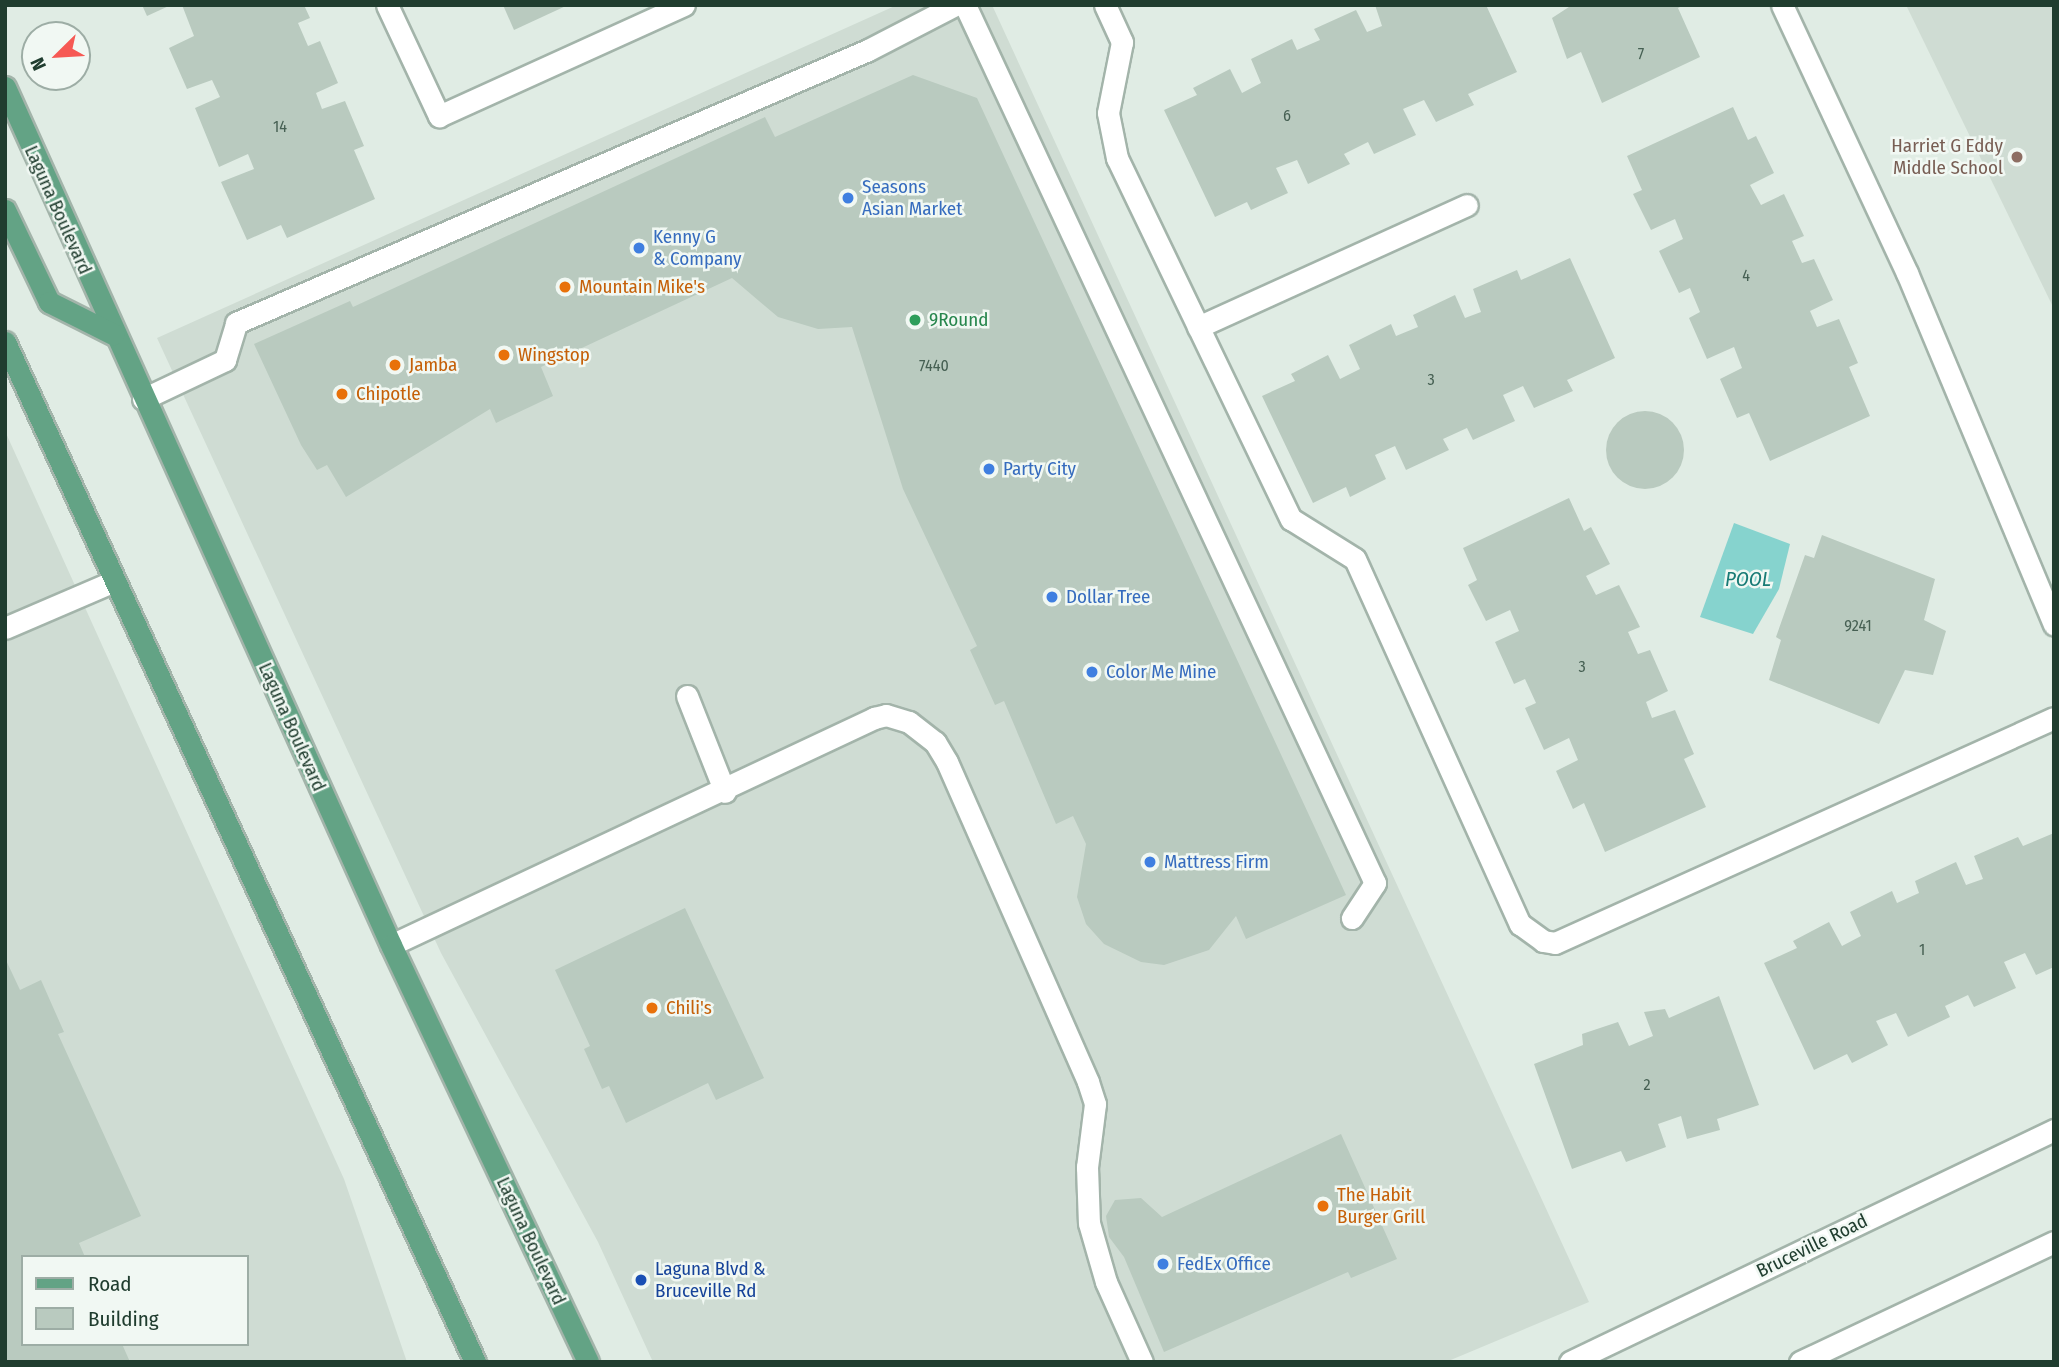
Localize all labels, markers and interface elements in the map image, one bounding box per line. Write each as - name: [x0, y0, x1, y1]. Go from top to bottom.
- north arrow: [21, 21, 91, 91]
- house number: 7: [1638, 44, 1644, 64]
- text: N: [25, 54, 51, 74]
- house number: 6: [1283, 106, 1291, 126]
- house number: 14: [273, 117, 287, 137]
- place label: Harriet G Eddy Middle School: [1891, 135, 2003, 179]
- street label: Laguna Boulevard: [19, 142, 97, 278]
- marker: Harriet G Eddy Middle School: [2009, 149, 2025, 165]
- place label: Seasons Asian Market: [862, 176, 962, 220]
- marker: Seasons Asian Market: [840, 190, 856, 206]
- place label: Kenny G & Company: [653, 226, 742, 270]
- marker: Kenny G & Company: [631, 240, 647, 256]
- house number: 4: [1742, 266, 1750, 286]
- place label: Mountain Mike's: [579, 276, 705, 298]
- marker: Mountain Mike's: [557, 279, 573, 295]
- place label: 9Round: [929, 309, 988, 331]
- marker: 9Round: [907, 312, 923, 328]
- place label: Wingstop: [518, 344, 590, 366]
- marker: Wingstop: [496, 347, 512, 363]
- place label: Jamba: [409, 354, 457, 376]
- house number: 7440: [919, 356, 949, 376]
- marker: Jamba: [387, 357, 403, 373]
- house number: 3: [1427, 370, 1435, 390]
- place label: Chipotle: [356, 383, 421, 405]
- marker: Chipotle: [334, 386, 350, 402]
- place label: Party City: [1003, 458, 1076, 480]
- marker: Party City: [981, 461, 997, 477]
- water label: POOL: [1725, 566, 1771, 592]
- place label: Dollar Tree: [1066, 586, 1150, 608]
- marker: Dollar Tree: [1044, 589, 1060, 605]
- house number: 9241: [1844, 616, 1872, 636]
- house number: 3: [1578, 657, 1586, 677]
- street label: Laguna Boulevard: [253, 659, 331, 795]
- place label: Color Me Mine: [1106, 661, 1216, 683]
- marker: Color Me Mine: [1084, 664, 1100, 680]
- place label: Mattress Firm: [1164, 851, 1269, 873]
- marker: Mattress Firm: [1142, 854, 1158, 870]
- house number: 1: [1919, 940, 1925, 960]
- place label: Chili's: [666, 997, 712, 1019]
- marker: Chili's: [644, 1000, 660, 1016]
- house number: 2: [1643, 1075, 1651, 1095]
- street label: Laguna Boulevard: [491, 1174, 571, 1308]
- place label: The Habit Burger Grill: [1337, 1184, 1425, 1228]
- marker: The Habit Burger Grill: [1315, 1198, 1331, 1214]
- street label: Bruceville Road: [1753, 1209, 1871, 1283]
- place label: FedEx Office: [1177, 1253, 1271, 1275]
- legend: [21, 1255, 248, 1346]
- marker: FedEx Office: [1155, 1256, 1171, 1272]
- place label: Laguna Blvd & Bruceville Rd: [655, 1258, 766, 1302]
- text: Road: [88, 1271, 132, 1297]
- marker: Laguna Blvd & Bruceville Rd: [633, 1272, 649, 1288]
- text: Building: [88, 1306, 159, 1332]

